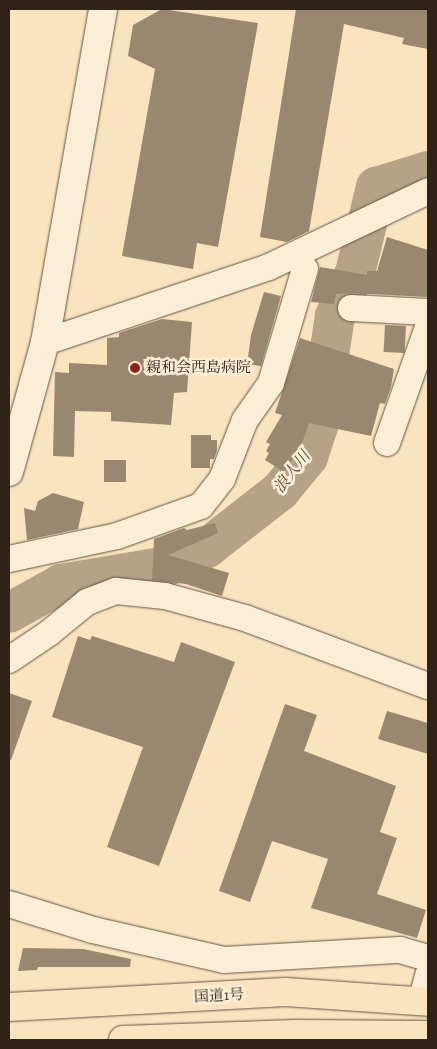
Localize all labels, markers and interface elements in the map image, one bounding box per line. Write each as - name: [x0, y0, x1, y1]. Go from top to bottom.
- place label: 親和会西島病院: [146, 359, 251, 377]
- marker: 親和会西島病院: [128, 361, 142, 375]
- water label: 浪人川: [270, 447, 314, 497]
- street label: 国道1号: [193, 986, 245, 1006]

